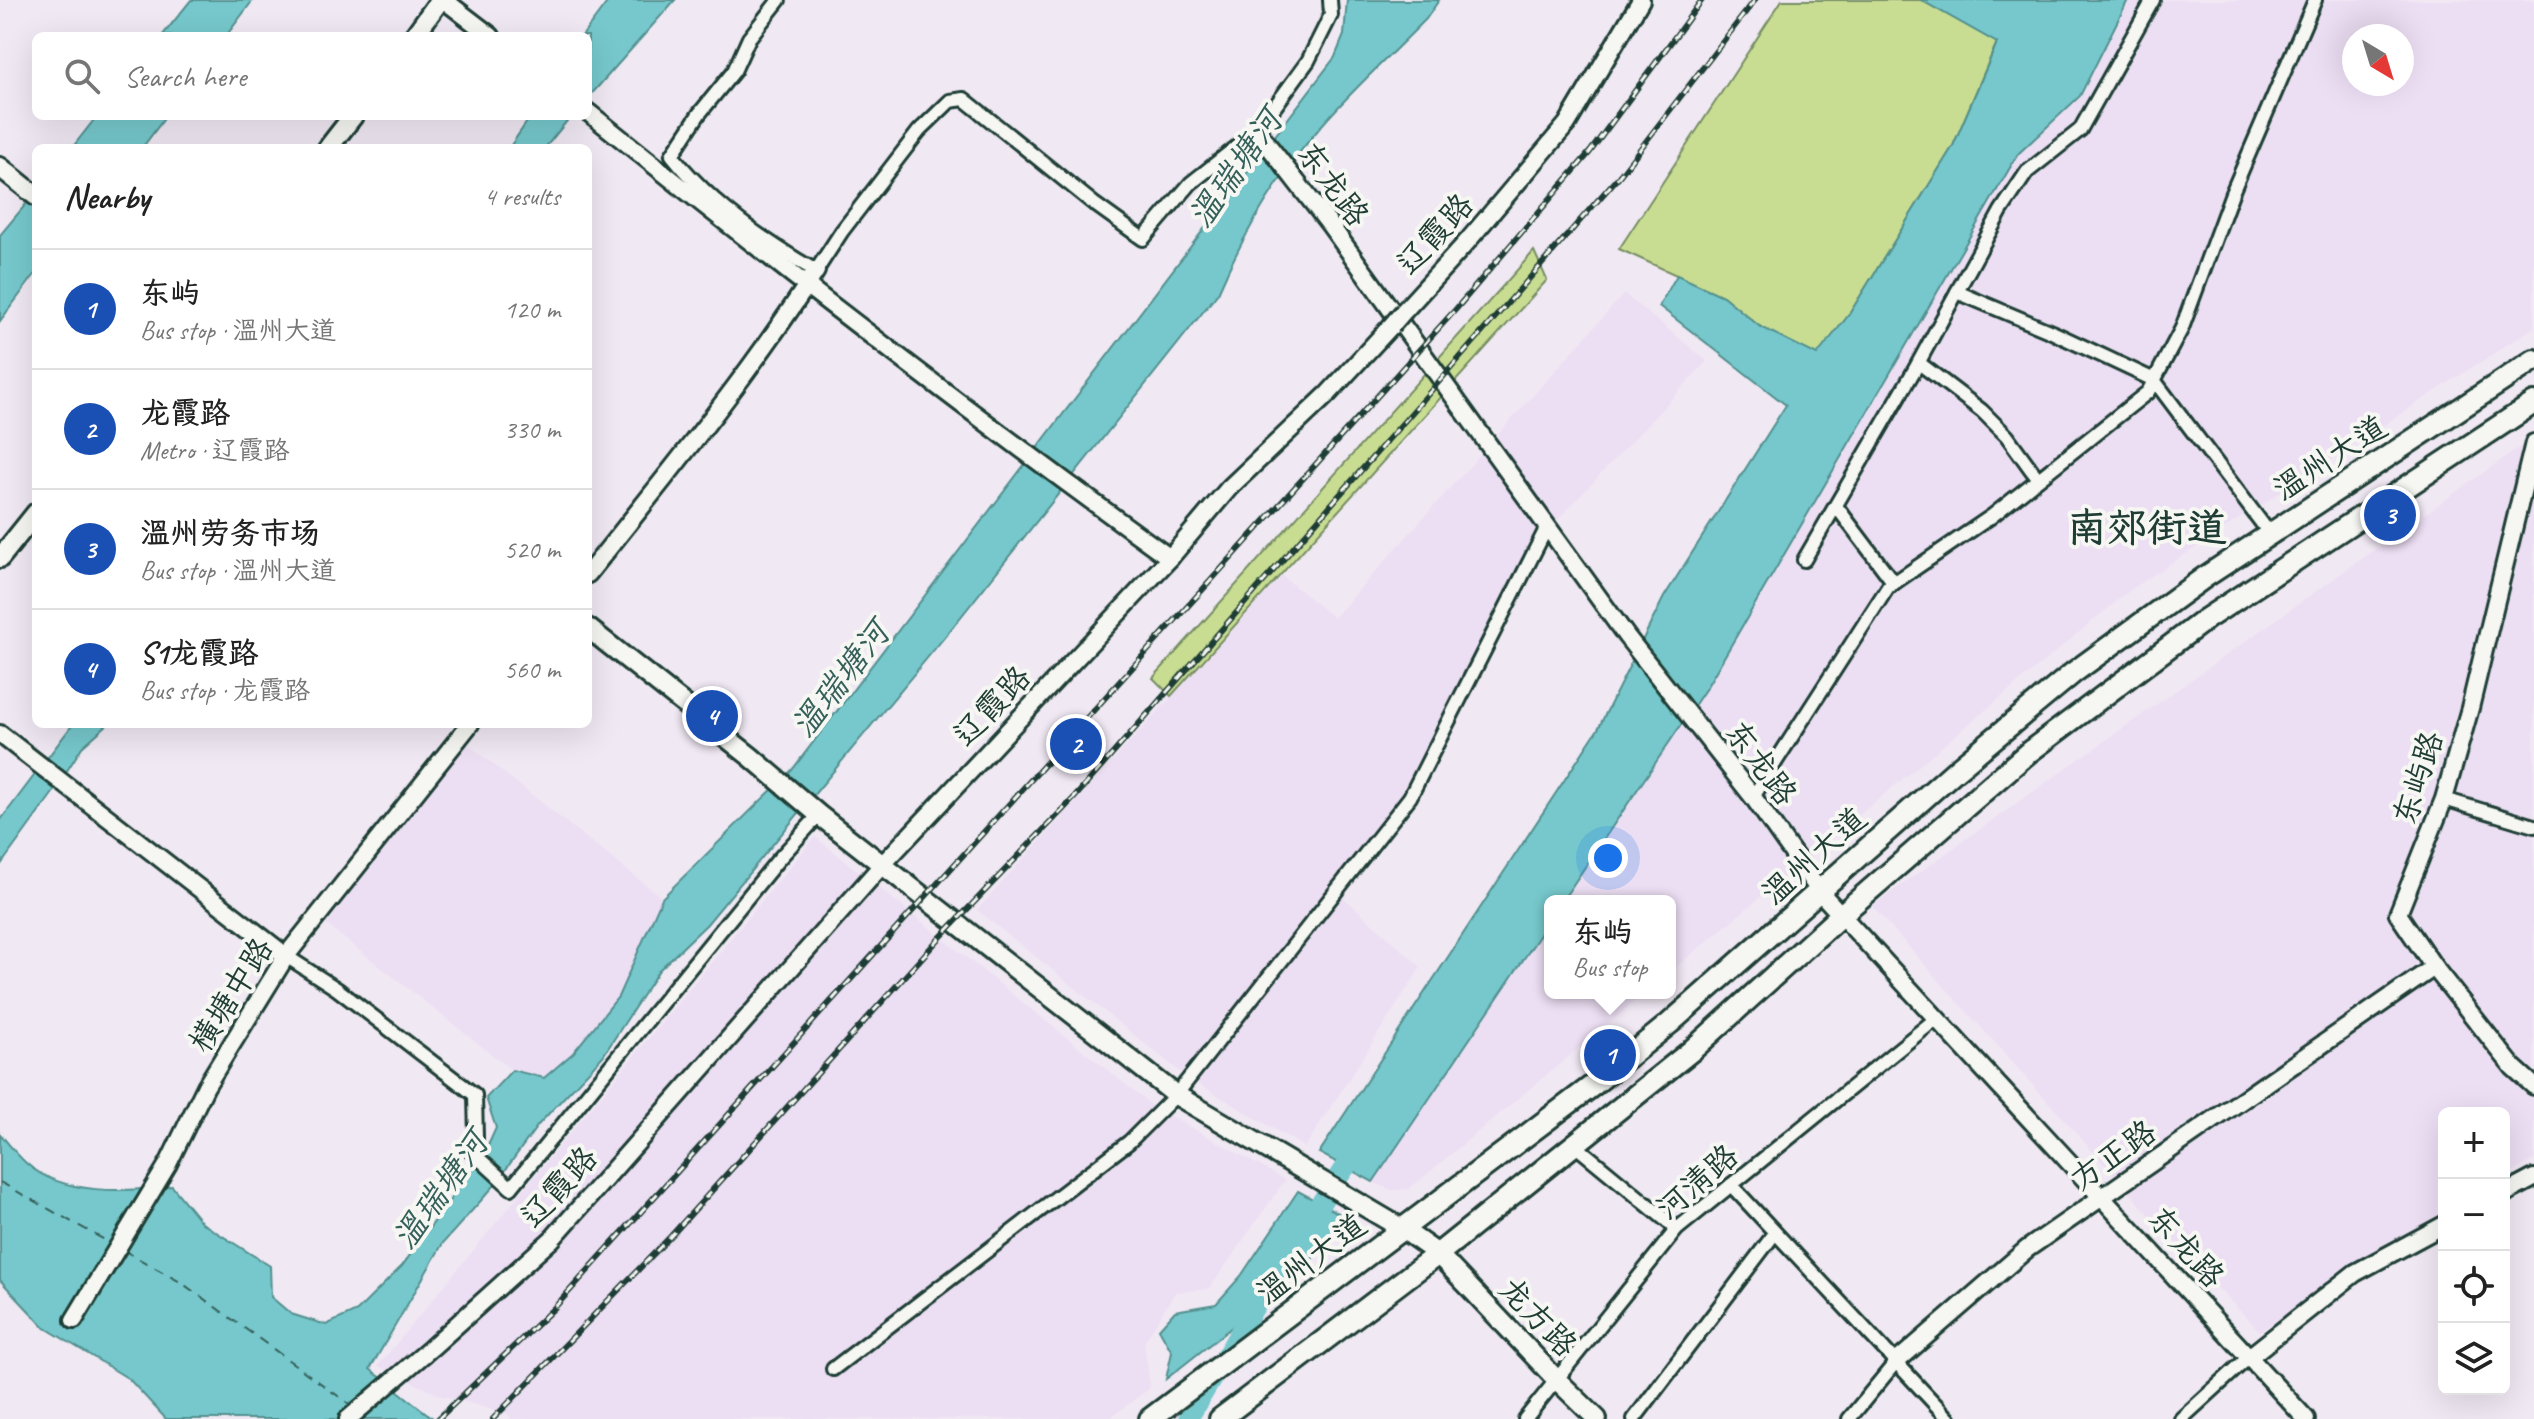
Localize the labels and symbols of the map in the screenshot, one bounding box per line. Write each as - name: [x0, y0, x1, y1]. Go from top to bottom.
- north arrow: [2342, 24, 2414, 96]
- water label: 温瑞塘河: [1178, 96, 1294, 236]
- street label: 东龙路: [1288, 133, 1378, 235]
- street label: 辽霞路: [1388, 185, 1482, 283]
- street label: 温州大道: [2265, 406, 2395, 510]
- pin: 3: [2364, 485, 2416, 545]
- district label: 南郊街道: [2067, 503, 2227, 553]
- water label: 温瑞塘河: [781, 608, 902, 746]
- street label: 辽霞路: [944, 657, 1040, 755]
- pin: 4: [686, 686, 738, 746]
- street label: 东龙路: [1716, 712, 1806, 814]
- pin: 2: [1050, 714, 1102, 774]
- street label: 东屿路: [2384, 726, 2452, 830]
- street label: 温州大道: [1753, 798, 1875, 914]
- your location: [1588, 838, 1628, 878]
- street label: 横塘中路: [180, 930, 282, 1060]
- pin: 1: [1584, 1025, 1636, 1085]
- street label: 方正路: [2062, 1111, 2164, 1199]
- water label: 温瑞塘河: [383, 1118, 500, 1258]
- street label: 河清路: [1647, 1135, 1747, 1229]
- street label: 辽霞路: [512, 1138, 606, 1236]
- street label: 东龙路: [2139, 1198, 2233, 1296]
- street label: 温州大道: [1248, 1204, 1374, 1314]
- street label: 龙方路: [1490, 1268, 1586, 1366]

